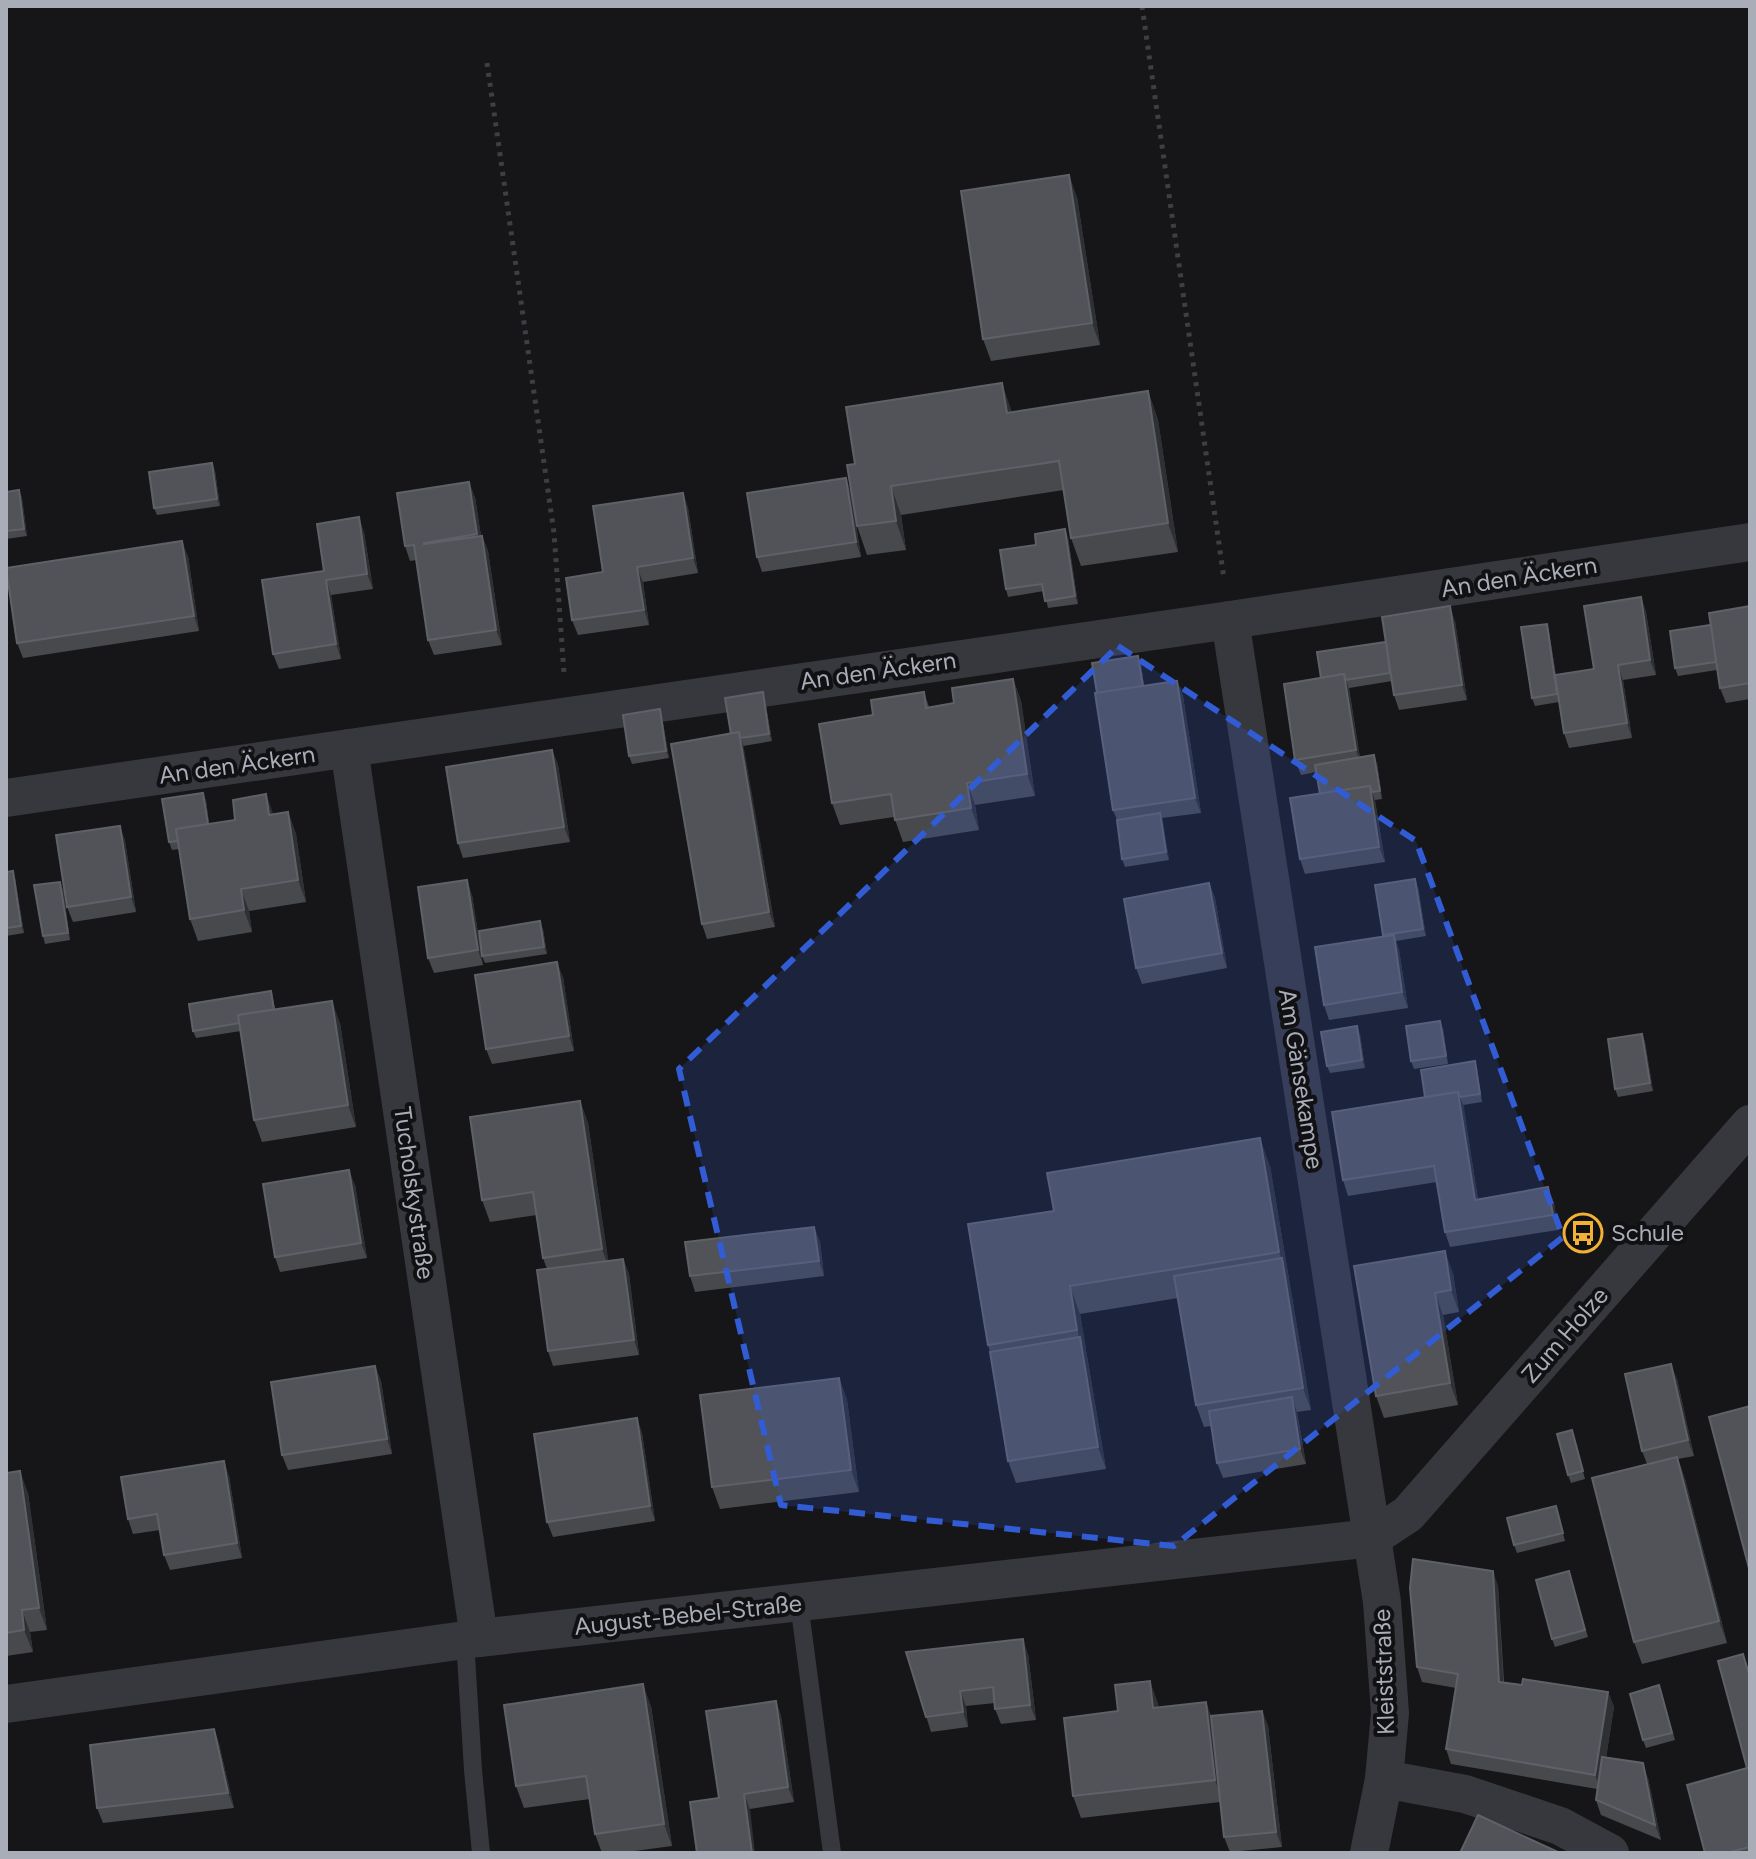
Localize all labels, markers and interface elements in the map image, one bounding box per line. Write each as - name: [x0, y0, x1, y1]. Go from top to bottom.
- street label: An den Äckern: [1439, 550, 1599, 603]
- street label: An den Äckern: [798, 645, 958, 696]
- street label: An den Äckern: [157, 739, 317, 790]
- street label: Am Gänsekampe: [1273, 987, 1330, 1171]
- street label: Tucholskystraße: [388, 1105, 441, 1281]
- bus stop icon: Schule: [1562, 1212, 1604, 1254]
- place label: Schule: [1611, 1218, 1684, 1247]
- street label: Zum Holze: [1515, 1281, 1614, 1388]
- street label: August-Bebel-Straße: [573, 1588, 803, 1641]
- street label: Kleiststraße: [1367, 1608, 1400, 1736]

